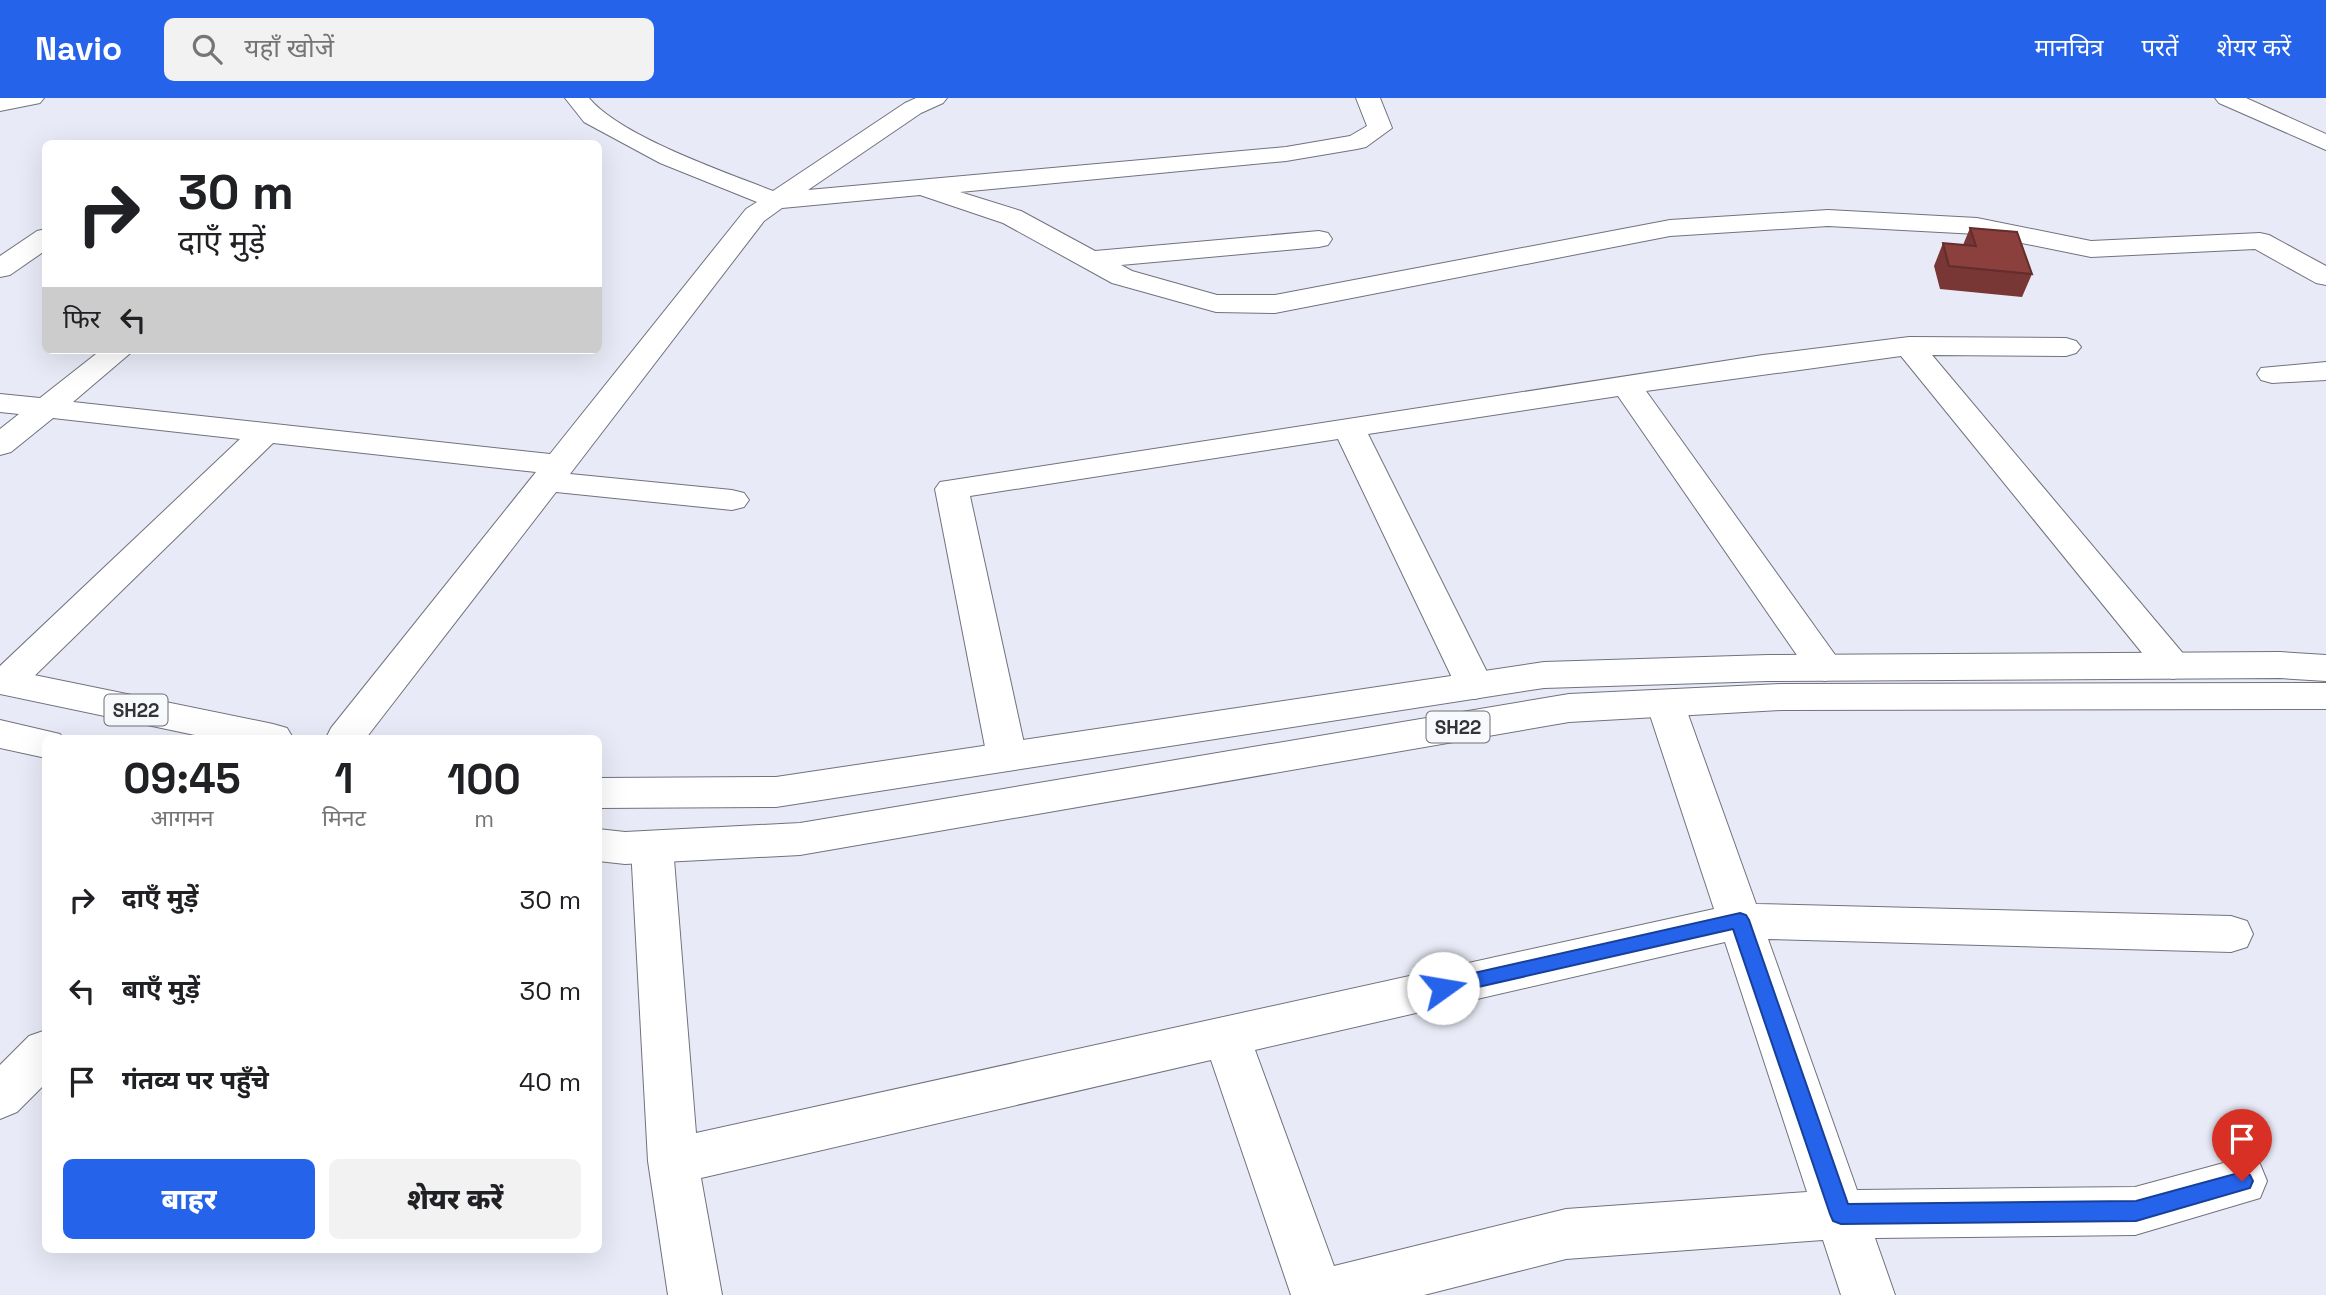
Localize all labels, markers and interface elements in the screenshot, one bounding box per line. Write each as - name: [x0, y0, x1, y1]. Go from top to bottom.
- search box: [164, 18, 654, 81]
- text: Navio: [35, 28, 122, 70]
- icon: search: [188, 30, 226, 68]
- text: यहाँ खोजें: [244, 31, 334, 65]
- text: मानचित्र: [2035, 32, 2103, 63]
- text: परतें: [2141, 32, 2179, 63]
- text: शेयर करें: [2217, 32, 2291, 63]
- text: 30 m: [178, 161, 294, 223]
- icon: right: [63, 168, 154, 259]
- text: दाएँ मुड़ें: [178, 222, 265, 262]
- icon: left: [114, 301, 152, 339]
- text: फिर: [63, 302, 100, 336]
- road number: SH22: [104, 694, 168, 726]
- road number: SH22: [1426, 712, 1490, 742]
- text: 09:45: [123, 752, 241, 805]
- text: 1: [335, 752, 354, 805]
- text: 100: [447, 753, 521, 806]
- text: आगमन: [151, 803, 214, 833]
- text: मिनट: [322, 803, 366, 833]
- text: m: [474, 804, 494, 834]
- icon: right: [63, 881, 101, 919]
- text: दाएँ मुड़ें: [122, 881, 198, 915]
- text: 30 m: [520, 883, 581, 917]
- position arrow: [1406, 951, 1480, 1025]
- icon: left: [63, 972, 101, 1010]
- text: बाएँ मुड़ें: [122, 972, 200, 1006]
- text: 30 m: [520, 974, 581, 1008]
- icon: arrive: [63, 1063, 101, 1101]
- text: गंतव्य पर पहुँचे: [122, 1063, 269, 1097]
- text: 40 m: [519, 1065, 581, 1099]
- pin: [2212, 1109, 2272, 1181]
- icon: arrive: [2223, 1120, 2261, 1158]
- button: बाहर: [63, 1159, 315, 1239]
- button: शेयर करें: [329, 1159, 581, 1239]

